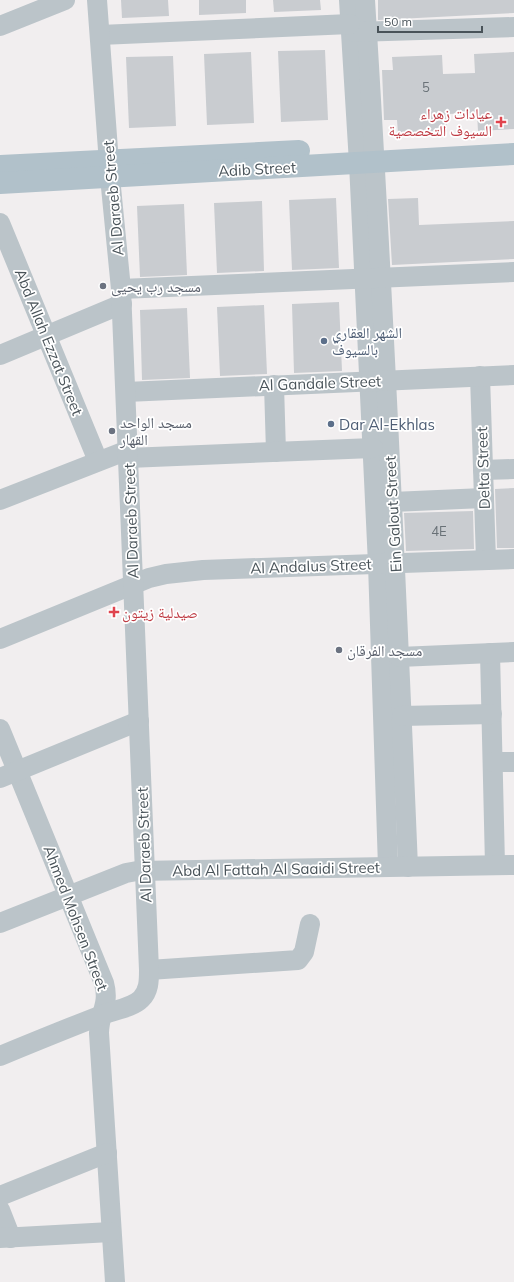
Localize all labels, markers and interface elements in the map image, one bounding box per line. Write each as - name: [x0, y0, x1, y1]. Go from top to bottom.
- scale bar: [378, 8, 482, 34]
- text: 50 m: [384, 14, 412, 29]
- house number: 5: [422, 79, 430, 95]
- place label: عيادات زهراء السيوف التخصصية: [389, 104, 492, 140]
- marker: عيادات زهراء السيوف التخصصية: [495, 116, 507, 128]
- street label: Al Daraeb Street: [98, 140, 128, 256]
- street label: Adib Street: [218, 157, 296, 181]
- street label: Abd Allah Ezzat Street: [11, 266, 87, 418]
- place label: مسجد رب يحيى: [111, 277, 201, 297]
- marker: مسجد رب يحيى: [98, 281, 108, 291]
- place label: الشهر العقاري بالسيوف: [332, 323, 402, 359]
- marker: الشهر العقاري بالسيوف: [319, 336, 329, 346]
- street label: Al Gandale Street: [259, 371, 381, 395]
- place label: مسجد الواحد القهار: [119, 413, 192, 449]
- place label: Dar Al-Ekhlas: [339, 415, 435, 434]
- marker: Dar Al-Ekhlas: [326, 419, 336, 429]
- marker: مسجد الواحد القهار: [107, 426, 117, 436]
- street label: Delta Street: [472, 426, 494, 510]
- street label: Ein Galout Street: [380, 455, 406, 573]
- street label: Al Daraeb Street: [119, 463, 143, 579]
- house number: 4E: [431, 523, 447, 539]
- street label: Al Andalus Street: [250, 554, 372, 578]
- place label: صيدلية زيتون: [122, 603, 198, 623]
- marker: صيدلية زيتون: [109, 607, 119, 617]
- place label: مسجد الفرقان: [347, 641, 422, 661]
- marker: مسجد الفرقان: [334, 645, 344, 655]
- street label: Al Daraeb Street: [132, 787, 156, 903]
- street label: Ahmed Mohsen Street: [40, 843, 112, 993]
- street label: Abd Al Fattah Al Saaidi Street: [172, 858, 380, 880]

